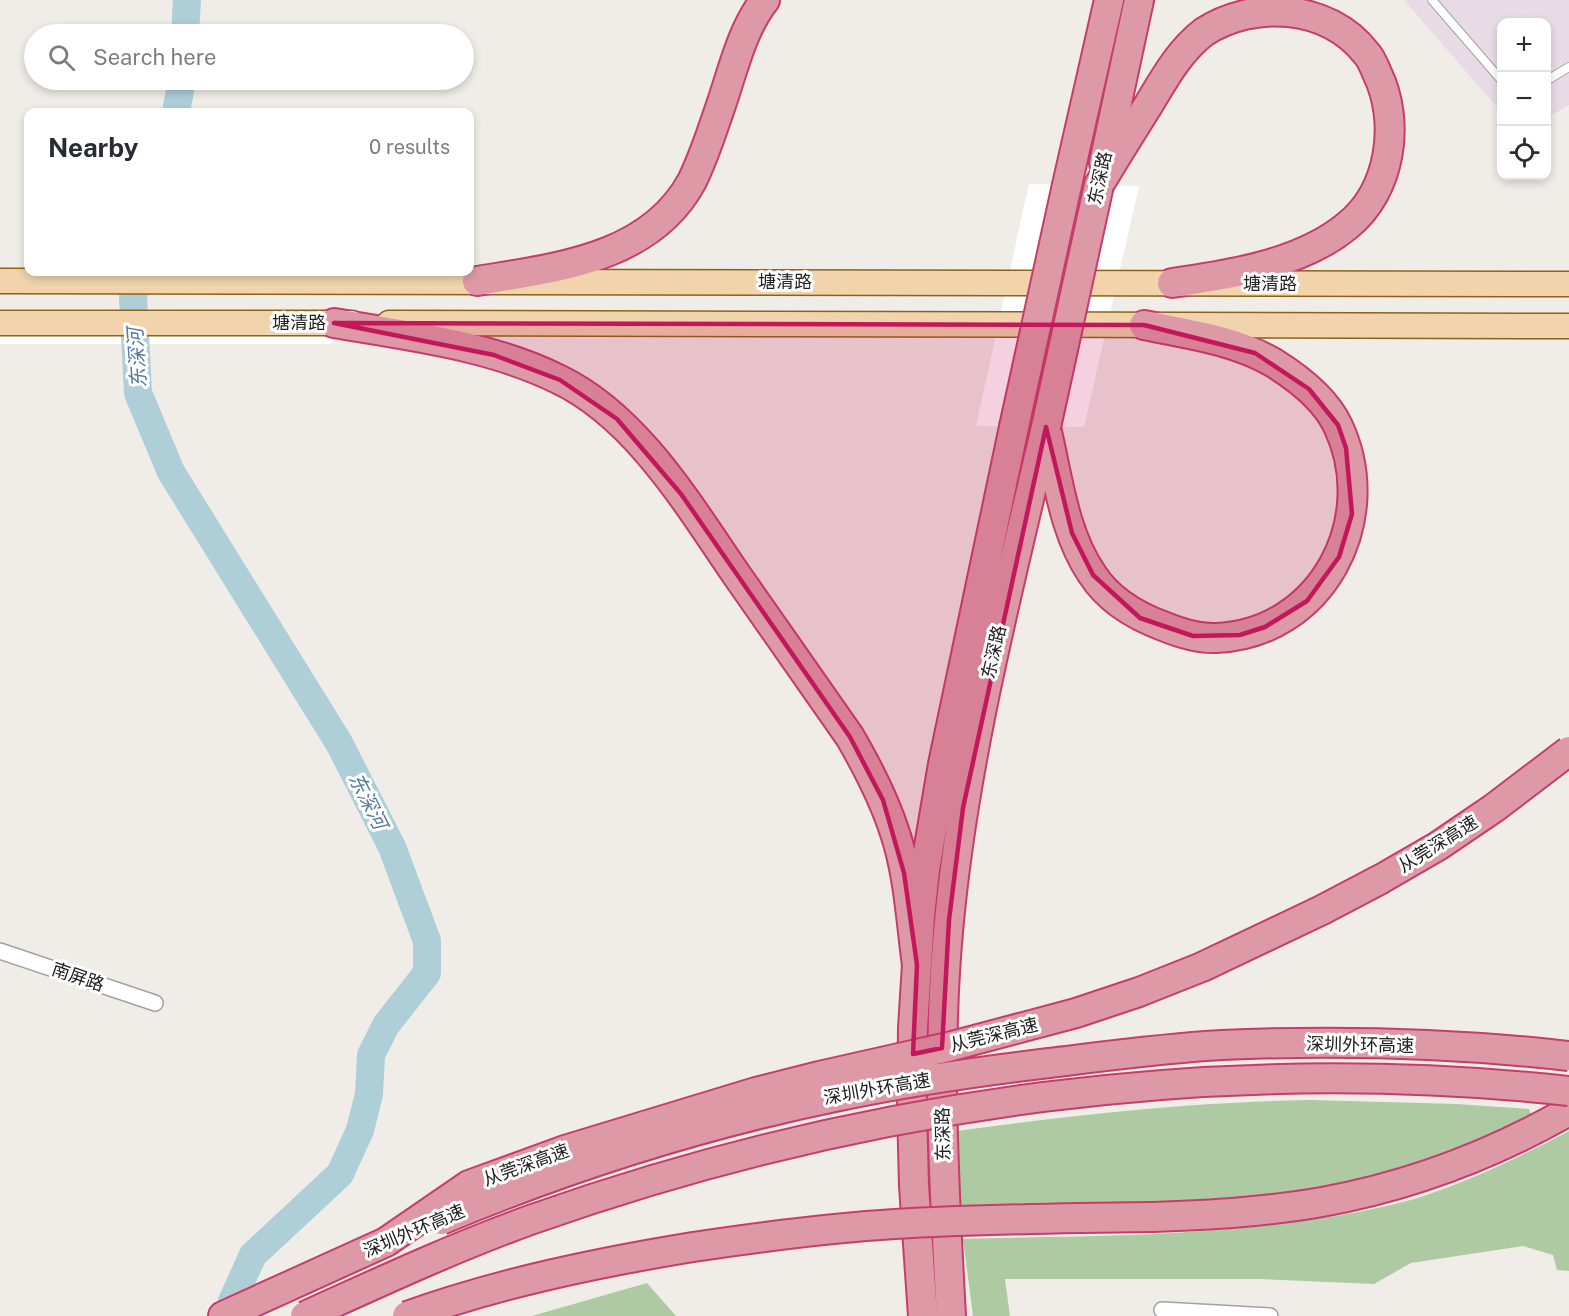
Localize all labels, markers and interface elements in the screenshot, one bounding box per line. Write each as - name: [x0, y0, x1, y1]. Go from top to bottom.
- map controls: [1497, 18, 1551, 180]
- button: +: [1497, 18, 1551, 72]
- search box: [24, 24, 474, 90]
- icon: search: [45, 41, 78, 74]
- text: Search here: [93, 44, 217, 70]
- button: −: [1497, 72, 1551, 126]
- button: locate: [1497, 126, 1551, 180]
- text: Nearby: [48, 132, 138, 163]
- text: 0 results: [369, 135, 450, 159]
- street label: 东深路: [1084, 149, 1115, 206]
- street label: 塘清路: [758, 271, 812, 292]
- street label: 塘清路: [1243, 273, 1297, 294]
- street label: 塘清路: [272, 312, 326, 333]
- water label: 东深河: [123, 323, 151, 389]
- street label: 东深路: [977, 623, 1010, 681]
- water label: 东深河: [344, 769, 394, 837]
- street label: 从莞深高速: [1394, 811, 1481, 876]
- street label: 南屏路: [49, 958, 107, 995]
- street label: 从莞深高速: [948, 1013, 1040, 1056]
- street label: 深圳外环高速: [1306, 1033, 1414, 1056]
- street label: 深圳外环高速: [822, 1069, 932, 1108]
- street label: 东深路: [932, 1107, 953, 1161]
- street label: 从莞深高速: [480, 1139, 572, 1190]
- street label: 深圳外环高速: [360, 1200, 468, 1261]

